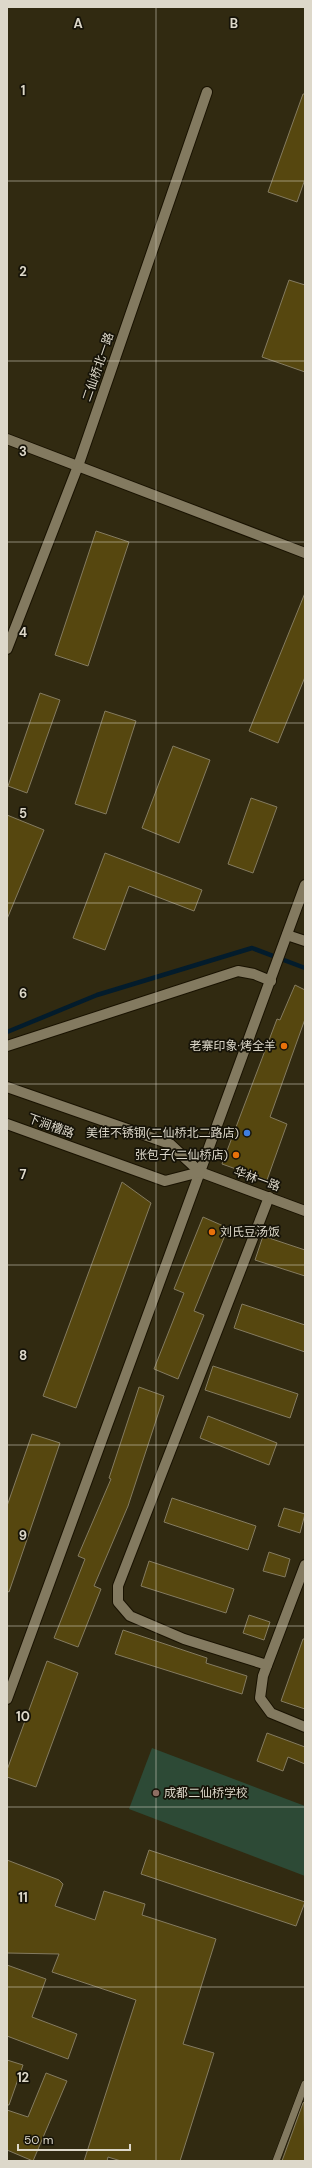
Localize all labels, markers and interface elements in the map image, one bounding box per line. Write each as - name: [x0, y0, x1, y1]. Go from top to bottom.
- text: A: [73, 15, 83, 32]
- text: B: [230, 15, 238, 32]
- text: 1: [21, 82, 25, 99]
- text: 2: [19, 263, 27, 280]
- street label: 二仙桥北一路: [79, 330, 117, 404]
- text: 3: [19, 443, 27, 460]
- text: 4: [19, 624, 27, 641]
- text: 5: [19, 805, 27, 822]
- text: 6: [19, 985, 27, 1002]
- place label: 老寨印象·烤全羊: [190, 1038, 276, 1054]
- marker: 老寨印象·烤全羊: [279, 1041, 289, 1051]
- street label: 下涧槽路: [26, 1110, 76, 1142]
- place label: 美佳不锈钢(二仙桥北二路店): [86, 1125, 239, 1141]
- marker: 美佳不锈钢(二仙桥北二路店): [242, 1128, 252, 1138]
- place label: 张包子(二仙桥店): [135, 1147, 228, 1163]
- marker: 张包子(二仙桥店): [231, 1150, 241, 1160]
- street label: 华林一路: [232, 1163, 282, 1195]
- text: 7: [20, 1166, 27, 1183]
- place label: 刘氏豆汤饭: [220, 1224, 280, 1240]
- marker: 刘氏豆汤饭: [207, 1227, 217, 1237]
- text: 8: [19, 1347, 27, 1364]
- text: 9: [19, 1527, 27, 1544]
- text: 10: [16, 1708, 30, 1725]
- place label: 成都二仙桥学校: [164, 1785, 248, 1801]
- marker: 成都二仙桥学校: [151, 1788, 161, 1798]
- text: 11: [18, 1889, 28, 1906]
- text: 12: [17, 2069, 29, 2086]
- scale bar: [18, 2126, 130, 2152]
- text: 50 m: [24, 2132, 53, 2148]

